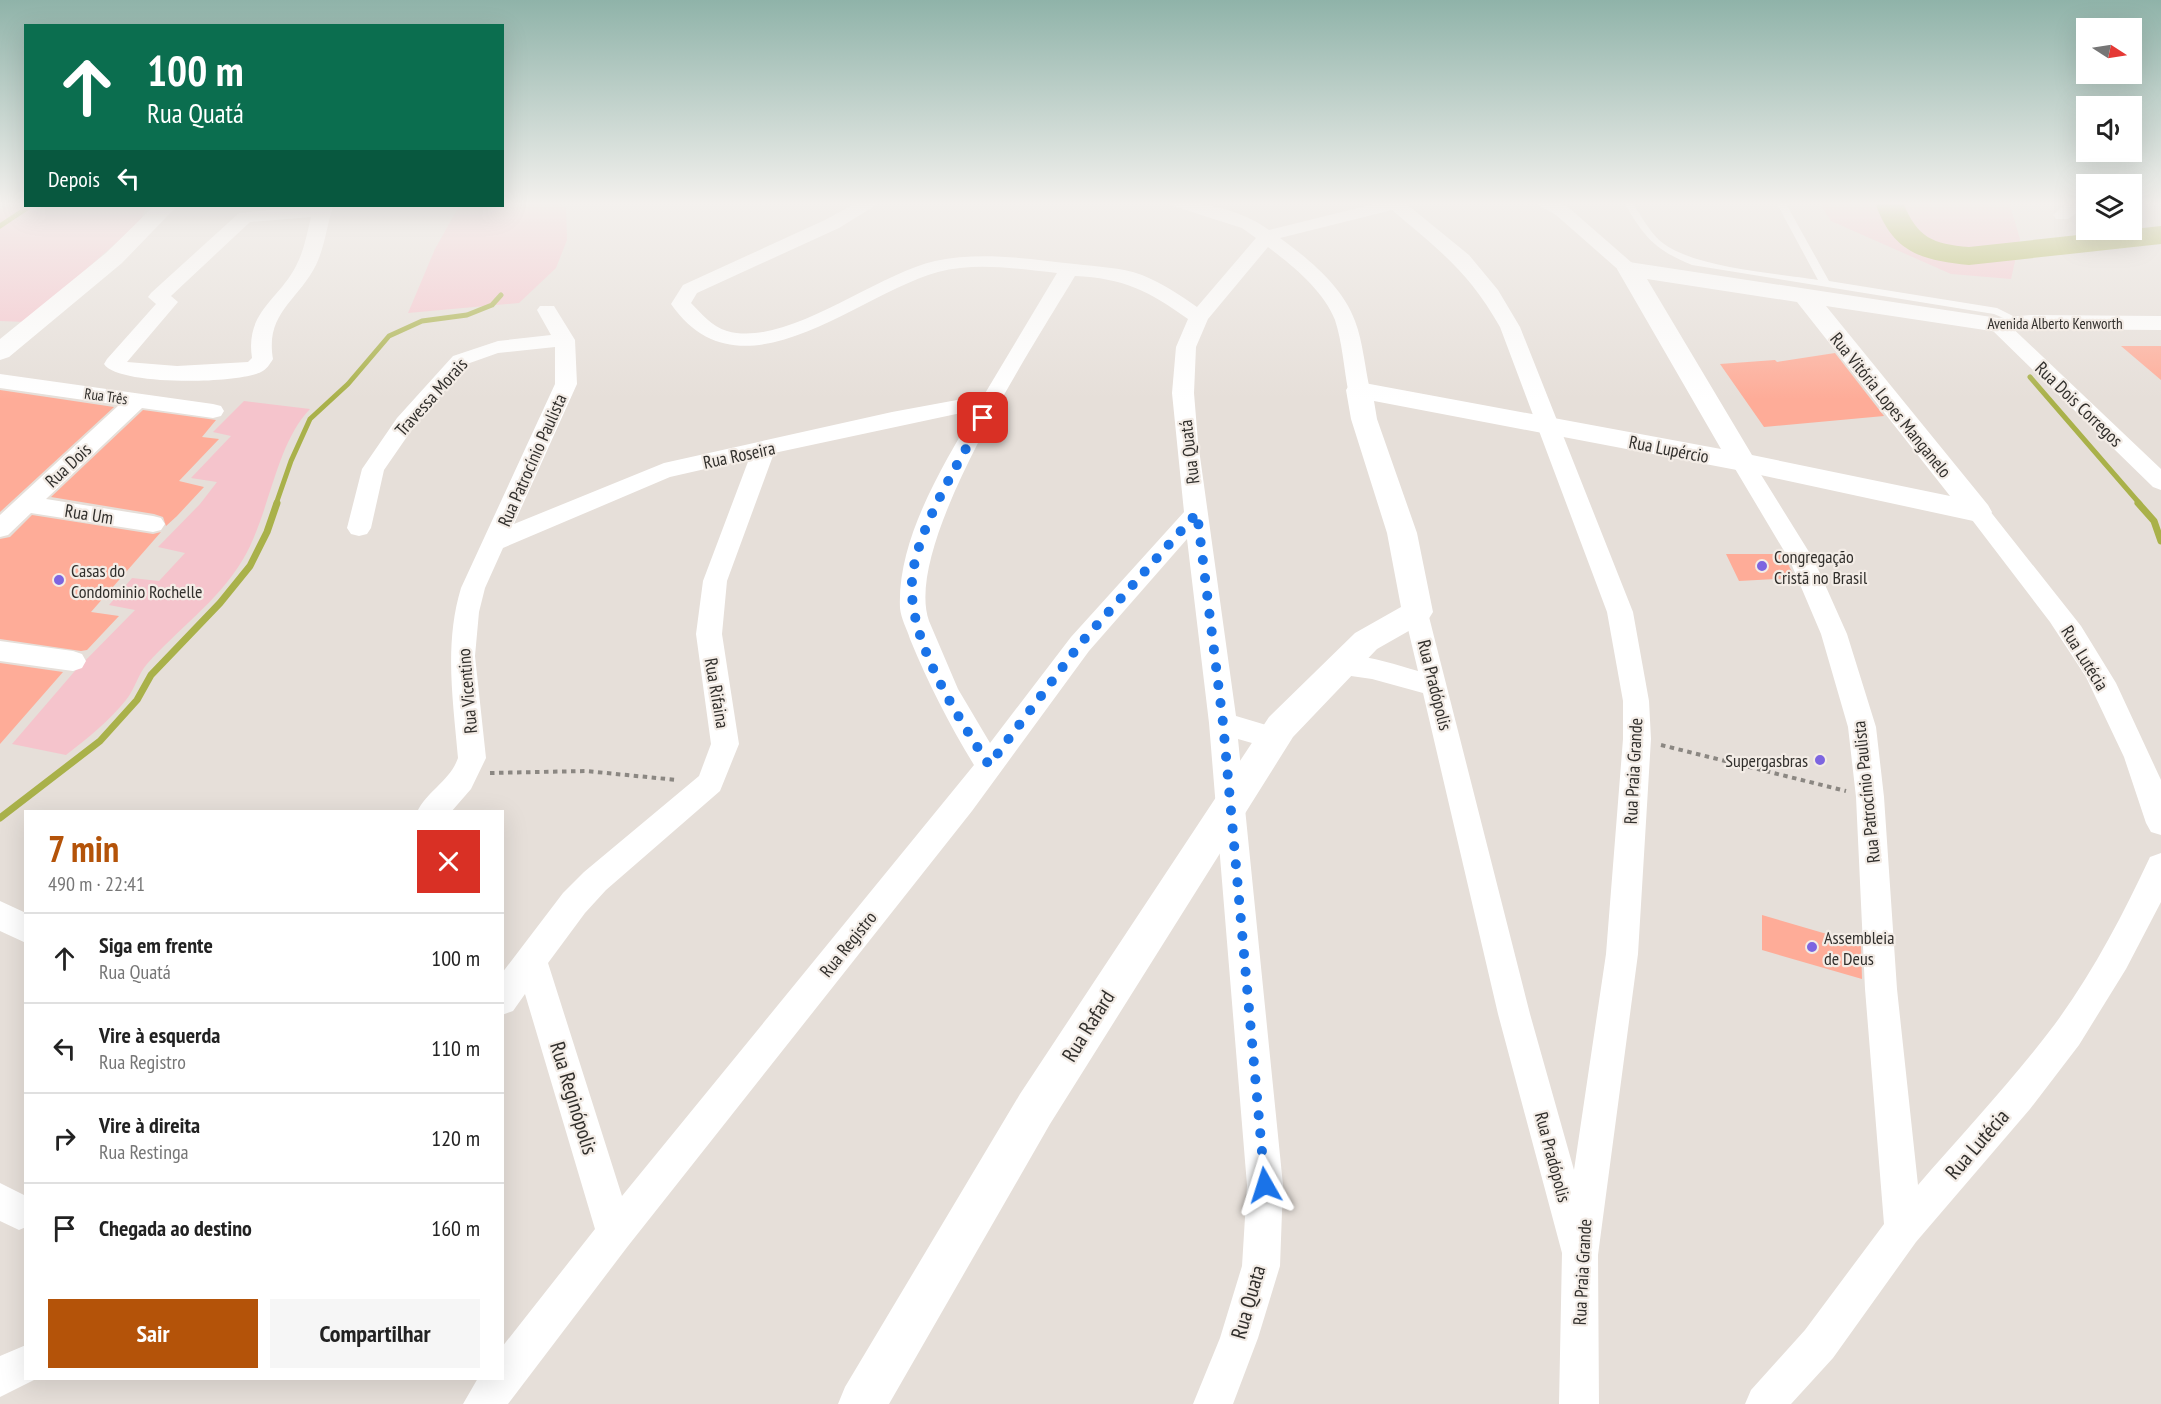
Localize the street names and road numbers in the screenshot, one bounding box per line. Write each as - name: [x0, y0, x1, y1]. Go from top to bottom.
- street label: Avenida Alberto Kenworth: [1987, 314, 2123, 333]
- street label: Rua Vitória Lopes Manganelo: [1825, 328, 1957, 482]
- street label: Travessa Morais: [390, 353, 472, 441]
- street label: Rua Dois Corregos: [2030, 357, 2128, 451]
- street label: Rua Três: [83, 384, 129, 408]
- street label: Rua Patrocínio Paulista: [492, 390, 572, 530]
- street label: Rua Quatá: [1174, 419, 1204, 485]
- street label: Rua Lupércio: [1627, 430, 1711, 468]
- street label: Rua Roseira: [701, 436, 777, 474]
- street label: Rua Dois: [40, 438, 96, 492]
- street label: Rua Um: [63, 499, 115, 529]
- street label: Rua Lutécia: [2056, 621, 2114, 695]
- street label: Rua Pradópolis: [1413, 637, 1457, 733]
- street label: Rua Vicentino: [452, 647, 482, 734]
- street label: Rua Rifaina: [700, 656, 734, 730]
- street label: Rua Praia Grande: [1619, 717, 1647, 825]
- street label: Rua Patrocínio Paulista: [1847, 720, 1885, 864]
- street label: Rua Registro: [814, 906, 882, 982]
- street label: Rua Rafard: [1056, 985, 1120, 1067]
- street label: Rua Reginópolis: [544, 1038, 604, 1158]
- street label: Rua Lutécia: [1939, 1103, 2015, 1185]
- street label: Rua Pradópolis: [1530, 1109, 1576, 1205]
- street label: Rua Praia Grande: [1568, 1218, 1596, 1326]
- street label: Rua Quata: [1225, 1262, 1271, 1342]

